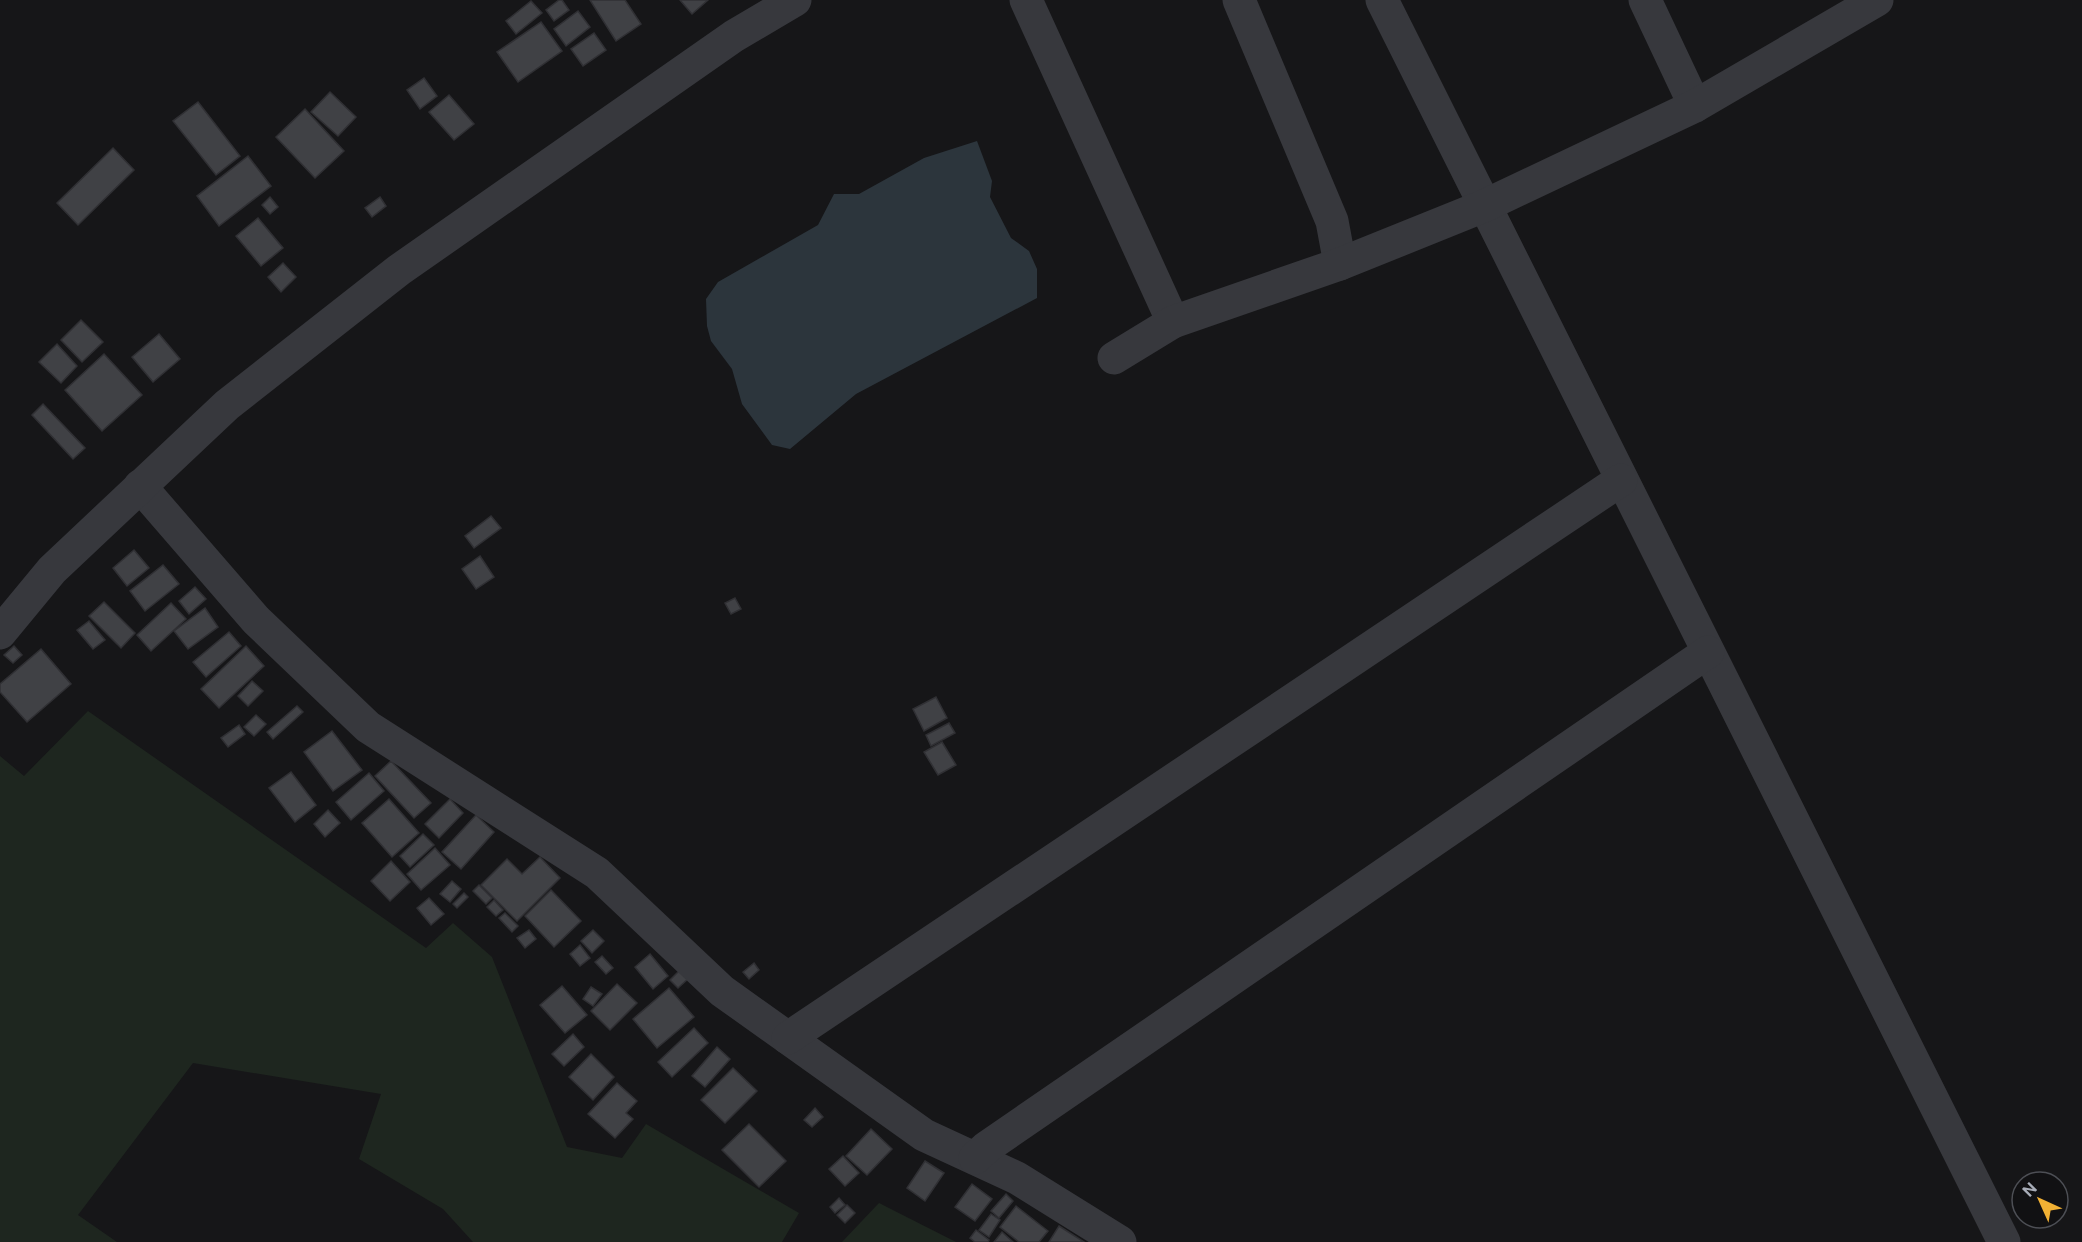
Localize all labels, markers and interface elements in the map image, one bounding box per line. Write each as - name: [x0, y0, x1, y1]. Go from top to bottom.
- north arrow: [2010, 1170, 2070, 1230]
- text: N: [2019, 1179, 2041, 1201]

